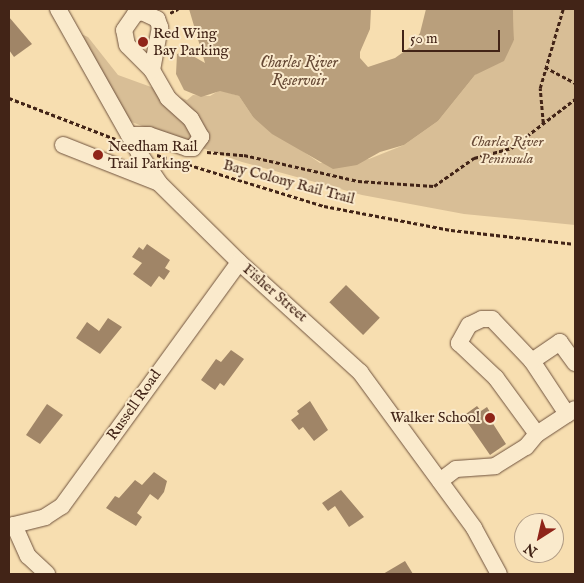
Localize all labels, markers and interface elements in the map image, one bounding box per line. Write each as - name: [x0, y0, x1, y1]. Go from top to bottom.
- scale bar: [404, 20, 502, 52]
- place label: Red Wing Bay Parking: [153, 24, 229, 59]
- text: 50 m: [410, 29, 438, 48]
- marker: Red Wing Bay Parking: [137, 36, 149, 48]
- water label: Charles River Reservoir: [260, 53, 338, 91]
- park label: Charles River Peninsula: [471, 132, 543, 167]
- place label: Needham Rail Trail Parking: [108, 137, 198, 172]
- marker: Needham Rail Trail Parking: [92, 149, 104, 161]
- street label: Bay Colony Rail Trail: [221, 156, 357, 208]
- street label: Fisher Street: [239, 260, 311, 326]
- street label: Russell Road: [103, 366, 165, 444]
- place label: Walker School: [390, 409, 480, 427]
- marker: Walker School: [484, 412, 496, 424]
- north arrow: [514, 513, 564, 563]
- text: N: [521, 539, 541, 560]

